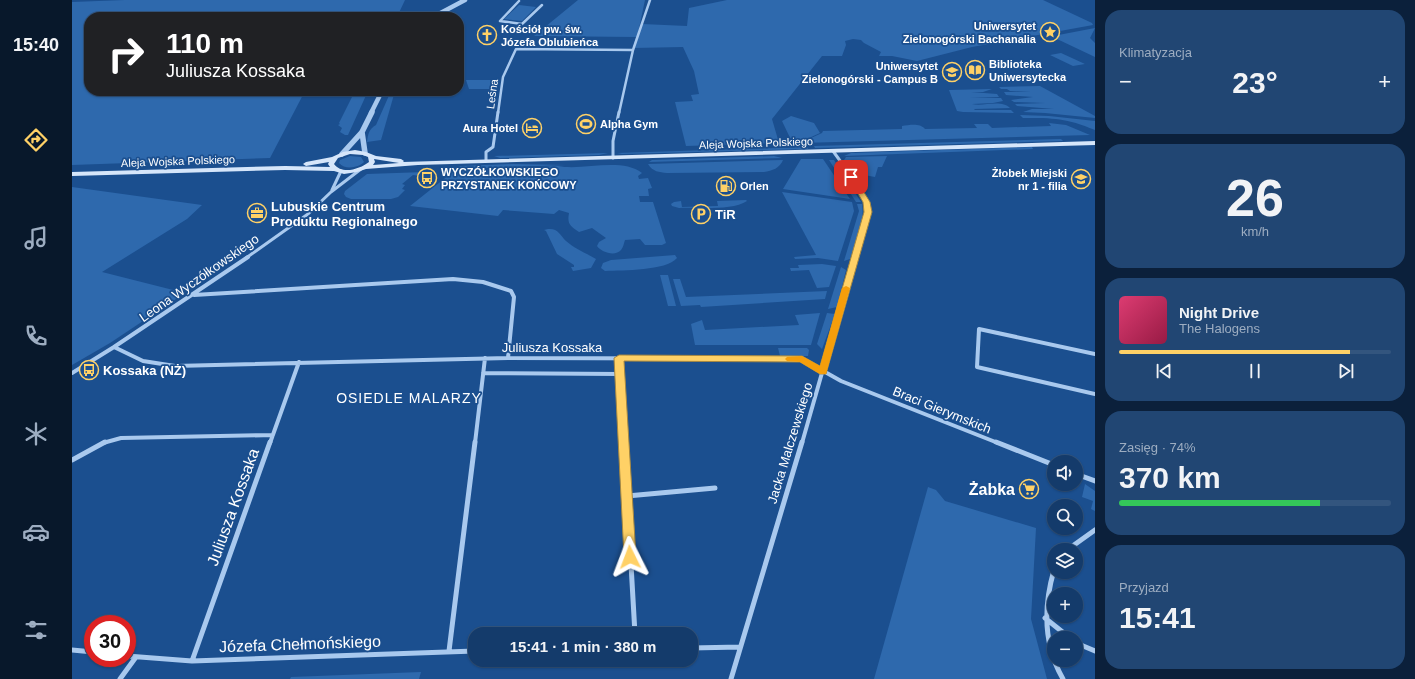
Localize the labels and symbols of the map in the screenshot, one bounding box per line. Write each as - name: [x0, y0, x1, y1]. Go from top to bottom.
- place label: Uniwersytet Zielonogórski Bachanalia: [903, 20, 1037, 45]
- place icon: Uniwersytet Zielonogórski Bachanalia: [1039, 21, 1061, 43]
- place label: Kościół pw. św. Józefa Oblubieńca: [501, 23, 599, 48]
- church icon: Kościół pw. św. Józefa Oblubieńca: [476, 24, 498, 46]
- place label: Biblioteka Uniwersytecka: [989, 58, 1067, 83]
- library icon: Biblioteka Uniwersytecka: [964, 59, 986, 81]
- place label: Uniwersytet Zielonogórski - Campus B: [802, 60, 938, 85]
- school or university icon: Uniwersytet Zielonogórski - Campus B: [941, 61, 963, 83]
- street label: Leśna: [484, 77, 500, 110]
- sports icon: Alpha Gym: [575, 113, 597, 135]
- hotel icon: Aura Hotel: [521, 117, 543, 139]
- place label: Alpha Gym: [600, 118, 658, 130]
- place label: Aura Hotel: [462, 122, 518, 134]
- street label: Aleja Wojska Polskiego: [699, 135, 813, 151]
- street label: Aleja Wojska Polskiego: [121, 153, 235, 169]
- pin: [834, 160, 868, 194]
- place label: WYCZÓŁKOWSKIEGO PRZYSTANEK KOŃCOWY: [441, 166, 577, 191]
- bus stop icon: WYCZÓŁKOWSKIEGO PRZYSTANEK KOŃCOWY: [416, 167, 438, 189]
- place label: Żłobek Miejski nr 1 - filia: [992, 167, 1068, 192]
- school or university icon: Żłobek Miejski nr 1 - filia: [1070, 168, 1092, 190]
- fuel station icon: Orlen: [715, 175, 737, 197]
- place label: Orlen: [740, 180, 769, 192]
- place label: Lubuskie Centrum Produktu Regionalnego: [271, 199, 418, 229]
- office icon: Lubuskie Centrum Produktu Regionalnego: [246, 202, 268, 224]
- parking icon: TiR: [690, 203, 712, 225]
- place label: TiR: [715, 207, 736, 222]
- street label: Leona Wyczółkowskiego: [136, 231, 262, 325]
- street label: Juliusza Kossaka: [502, 340, 603, 355]
- bus stop icon: Kossaka (NŻ): [78, 359, 100, 381]
- place label: Kossaka (NŻ): [103, 363, 186, 378]
- street label: Jacka Malczewskiego: [764, 381, 816, 505]
- street label: Braci Gierymskich: [891, 383, 993, 437]
- district label: OSIEDLE MALARZY: [336, 390, 482, 406]
- street label: Juliusza Kossaka: [204, 446, 262, 568]
- supermarket icon: Żabka: [1018, 478, 1040, 500]
- place label: Żabka: [969, 481, 1015, 498]
- position arrow: [609, 536, 651, 578]
- speed limit sign: 30: [84, 615, 136, 667]
- street label: Józefa Chełmońskiego: [219, 633, 381, 655]

